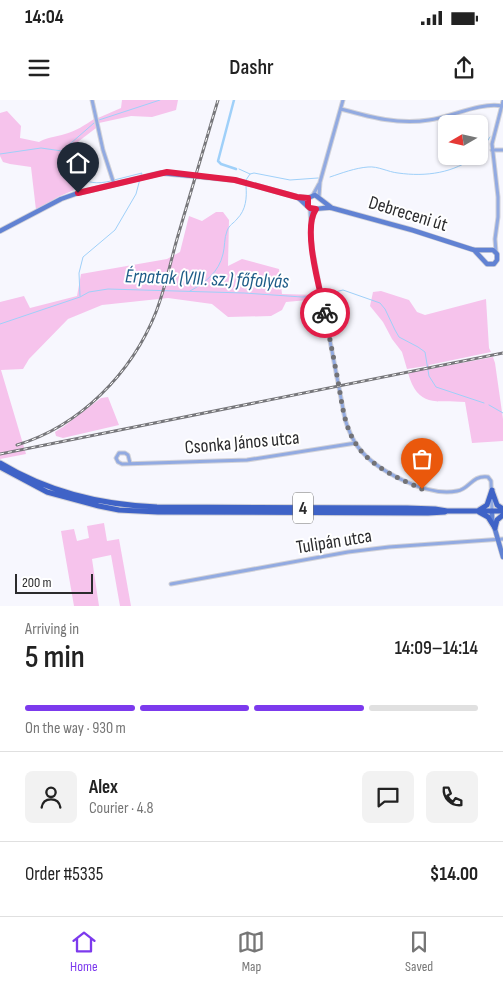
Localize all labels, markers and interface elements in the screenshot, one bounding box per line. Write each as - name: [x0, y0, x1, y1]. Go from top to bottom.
- text: 14:04: [25, 6, 64, 29]
- icon: menu: [25, 54, 53, 82]
- text: Dashr: [229, 54, 274, 81]
- icon: share: [450, 54, 478, 82]
- north arrow: [438, 115, 488, 165]
- map controls: [438, 115, 488, 165]
- pin: [57, 142, 99, 193]
- icon: home: [64, 149, 92, 177]
- street label: Debreceni út: [366, 191, 450, 237]
- water label: Érpatak (VIII. sz.) főfolyás: [125, 264, 289, 294]
- courier: [300, 288, 350, 338]
- icon: bike: [311, 299, 339, 327]
- street label: Csonka János utca: [184, 427, 300, 459]
- pin: [401, 438, 443, 489]
- icon: bag: [408, 445, 436, 473]
- road number: 4: [293, 492, 313, 523]
- street label: Tulipán utca: [295, 525, 373, 559]
- scale bar: [15, 571, 92, 594]
- text: 200 m: [22, 574, 51, 591]
- text: Arriving in: [25, 620, 79, 639]
- text: 14:09–14:14: [395, 637, 478, 660]
- text: 5 min: [25, 638, 85, 677]
- text: On the way · 930 m: [25, 719, 126, 738]
- button: person: [25, 771, 77, 823]
- button: chat: [362, 771, 414, 823]
- button: phone: [426, 771, 478, 823]
- text: Alex: [89, 776, 118, 799]
- text: Courier · 4.8: [89, 799, 153, 818]
- text: Order #5335: [25, 863, 103, 886]
- text: $14.00: [430, 863, 478, 886]
- tab: Home: [70, 928, 98, 975]
- tab: Map: [237, 928, 265, 975]
- tab: Saved: [405, 928, 433, 975]

